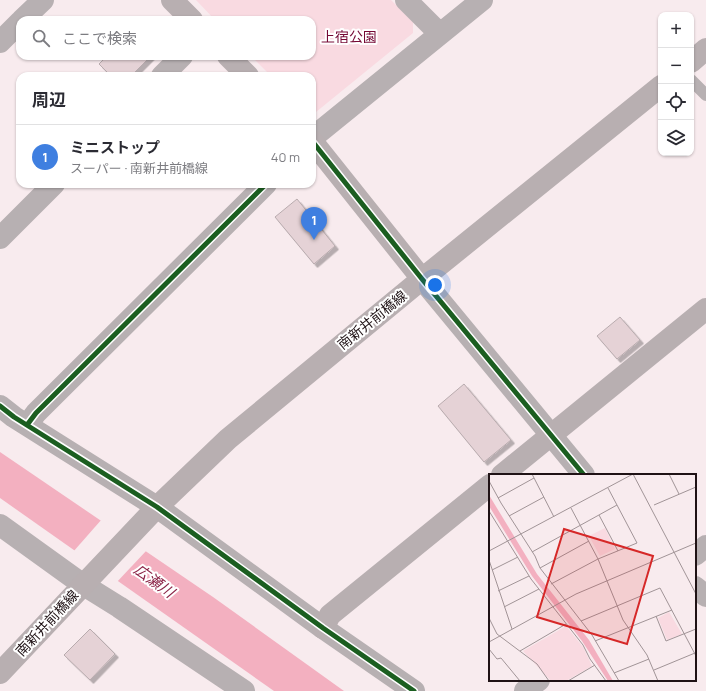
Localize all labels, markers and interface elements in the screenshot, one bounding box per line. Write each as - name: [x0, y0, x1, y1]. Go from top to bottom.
- map controls: [658, 12, 694, 156]
- button: +: [658, 12, 694, 48]
- search box: [16, 16, 316, 60]
- icon: search: [30, 27, 52, 49]
- park label: 上宿公園: [321, 27, 377, 46]
- text: ここで検索: [62, 28, 137, 49]
- button: −: [658, 48, 694, 84]
- button: locate: [658, 84, 694, 120]
- text: 周辺: [32, 88, 66, 111]
- button: layers: [658, 120, 694, 156]
- text: ミニストップ: [70, 137, 160, 158]
- text: 1: [42, 148, 48, 166]
- text: 40 m: [271, 148, 300, 166]
- text: スーパー · 南新井前橋線: [70, 159, 208, 177]
- pin: 1: [301, 207, 327, 240]
- your location: [425, 275, 445, 295]
- street label: 南新井前橋線: [333, 286, 410, 353]
- inset map: [489, 474, 696, 681]
- water label: 広瀬川: [130, 559, 180, 603]
- street label: 南新井前橋線: [11, 585, 82, 660]

